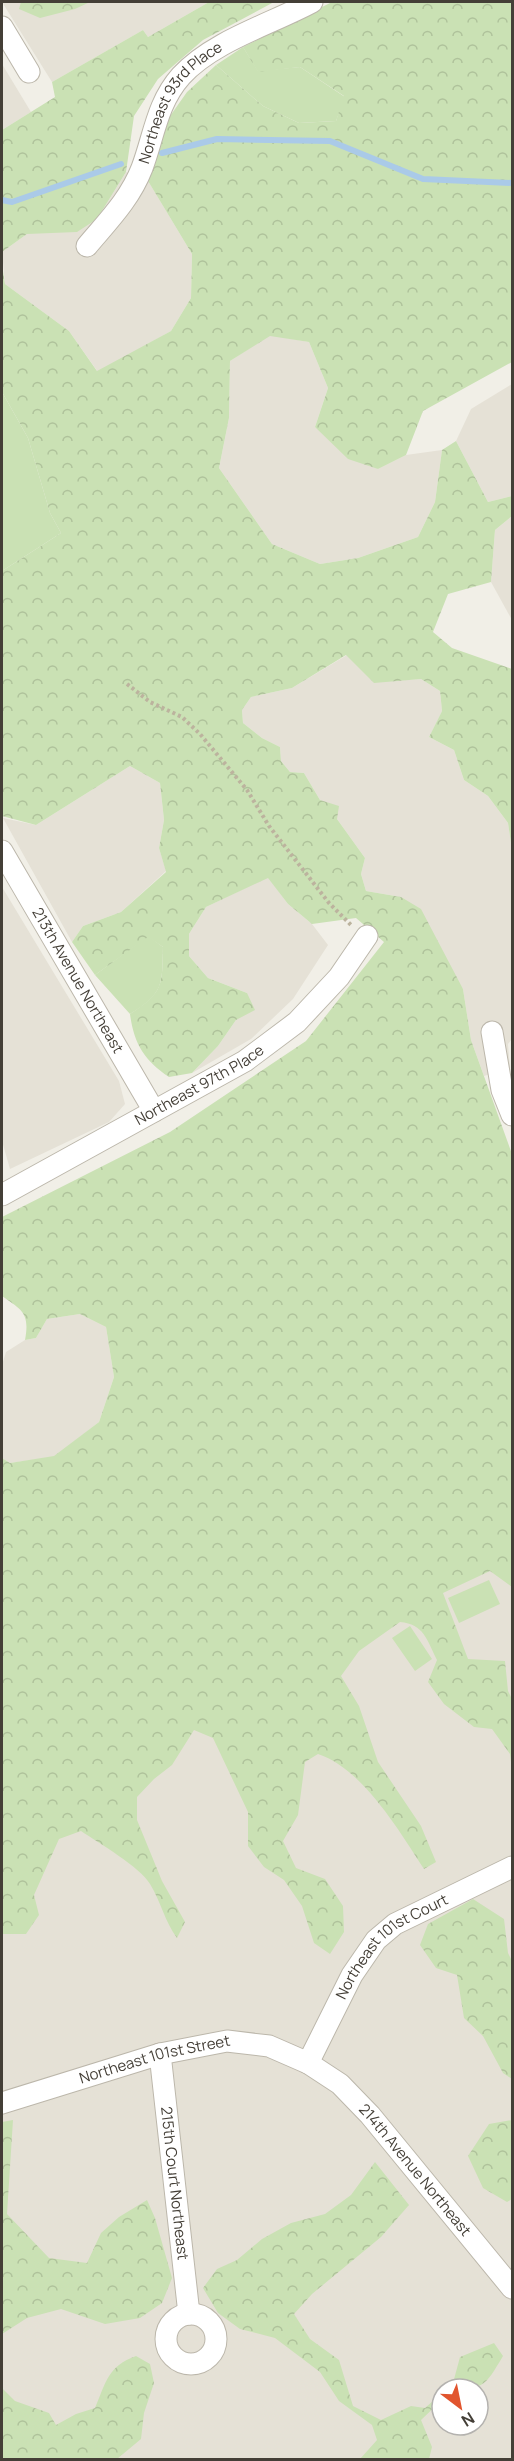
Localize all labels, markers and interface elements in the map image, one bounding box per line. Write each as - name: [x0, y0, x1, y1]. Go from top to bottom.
- street label: Northeast 93rd Place: [133, 36, 226, 166]
- street label: 213th Avenue Northeast: [27, 904, 129, 1057]
- street label: Northeast 97th Place: [131, 1039, 268, 1130]
- street label: Northeast 101st Court: [331, 1889, 451, 2003]
- street label: Northeast 101st Street: [76, 2030, 232, 2088]
- street label: 214th Avenue Northeast: [355, 2099, 476, 2240]
- street label: 215th Court Northeast: [156, 2105, 194, 2261]
- north arrow: [430, 2377, 490, 2437]
- text: N: [457, 2407, 479, 2432]

